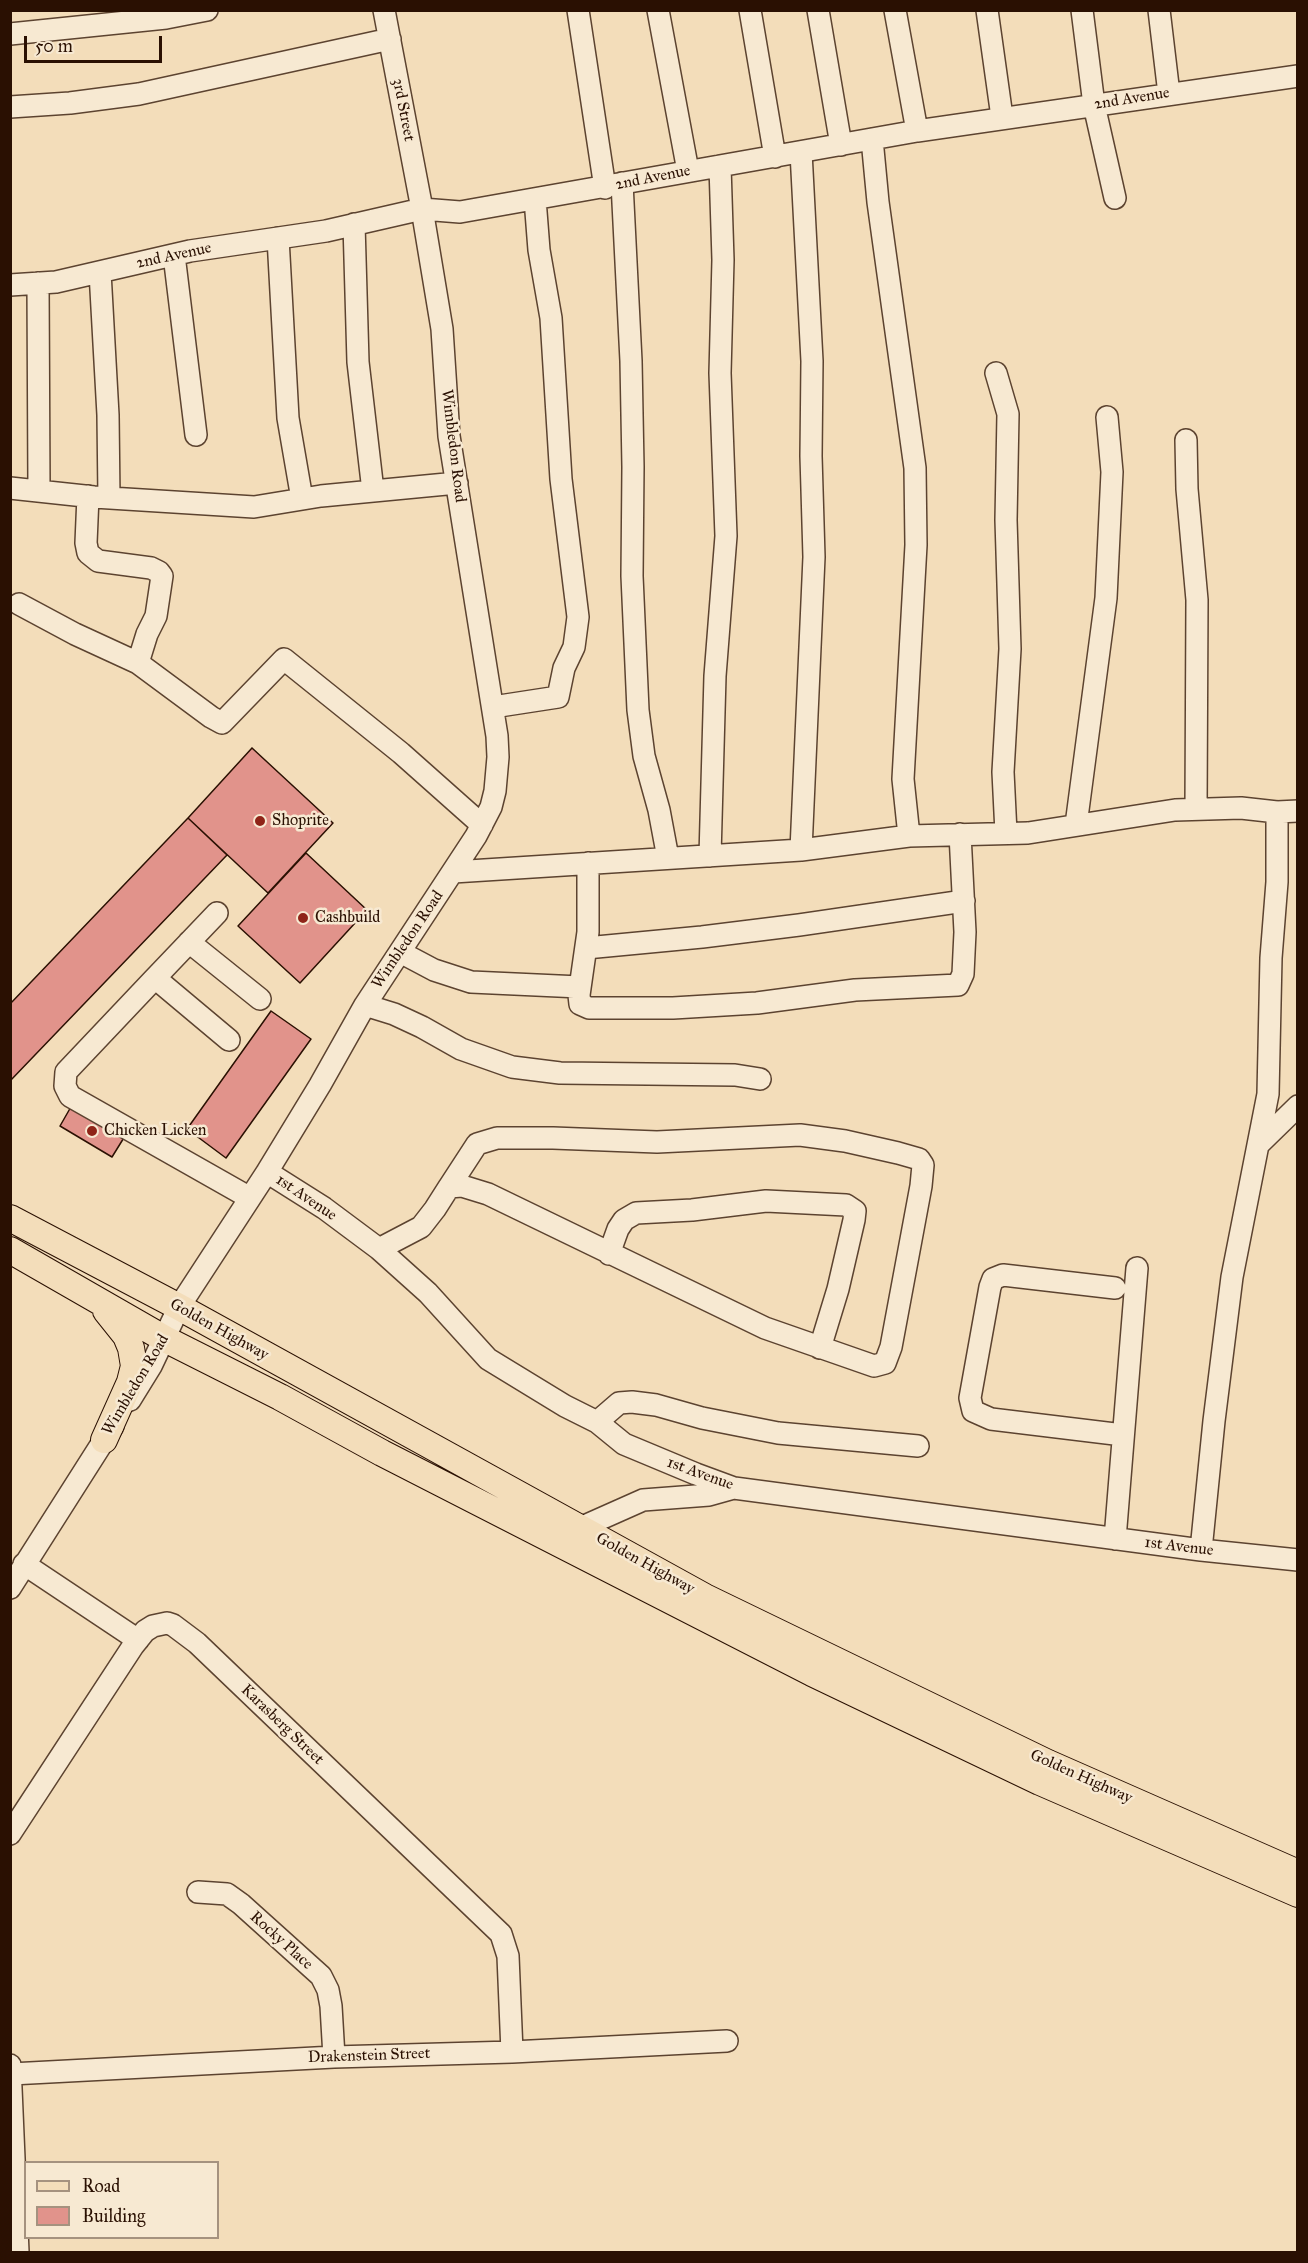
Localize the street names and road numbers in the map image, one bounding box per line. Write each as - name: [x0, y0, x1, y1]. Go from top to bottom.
- street label: 3rd Street: [388, 77, 418, 143]
- street label: 2nd Avenue: [1093, 84, 1171, 114]
- street label: 2nd Avenue: [614, 161, 692, 195]
- street label: 2nd Avenue: [135, 239, 213, 273]
- street label: Wimbledon Road: [437, 388, 469, 504]
- street label: Wimbledon Road: [368, 887, 448, 993]
- street label: 1st Avenue: [272, 1171, 340, 1225]
- street label: Golden Highway: [166, 1295, 272, 1365]
- street label: Wimbledon Road: [98, 1331, 174, 1439]
- street label: 1st Avenue: [664, 1453, 736, 1495]
- street label: Golden Highway: [592, 1529, 698, 1599]
- street label: 1st Avenue: [1143, 1533, 1215, 1561]
- street label: Karasberg Street: [237, 1681, 327, 1769]
- street label: Golden Highway: [1027, 1746, 1135, 1808]
- street label: Rocky Place: [246, 1908, 316, 1974]
- street label: Drakenstein Street: [307, 2044, 431, 2068]

